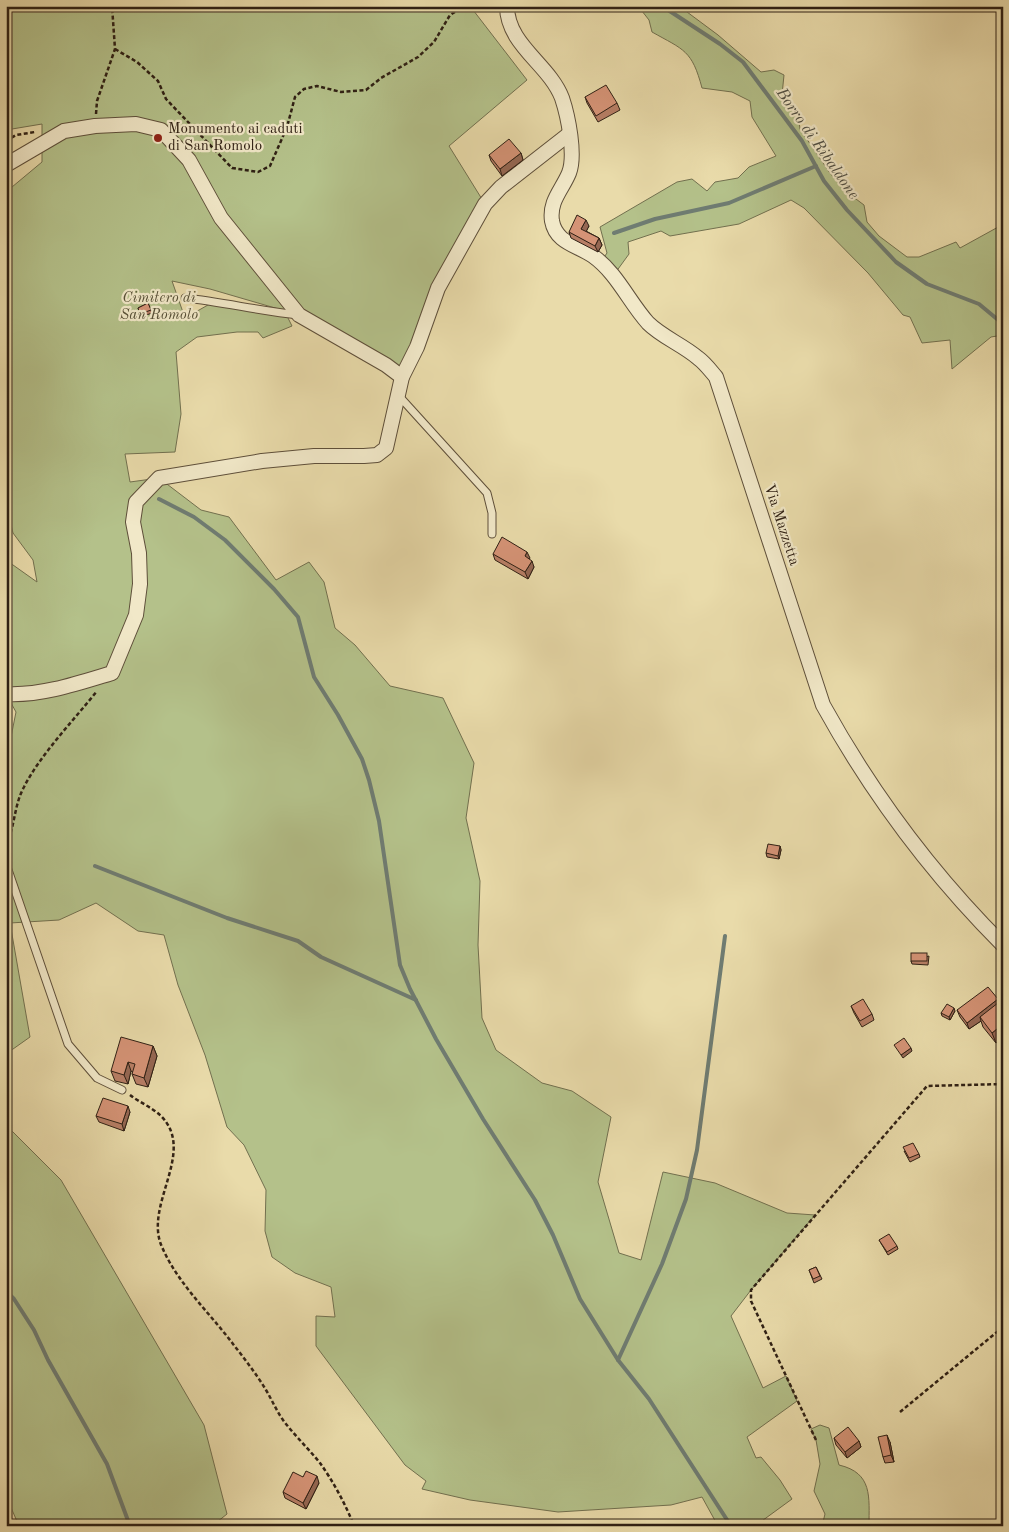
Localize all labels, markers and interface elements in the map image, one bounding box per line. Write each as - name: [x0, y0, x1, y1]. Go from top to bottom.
- water label: Borro di Ribaldone: [772, 85, 862, 203]
- place label: Monumento ai caduti di San Romolo: [168, 122, 303, 154]
- marker: Monumento ai caduti di San Romolo: [152, 132, 164, 144]
- park label: Cimitero di San Romolo: [120, 291, 198, 323]
- street label: Via Mazzetta: [761, 482, 801, 568]

